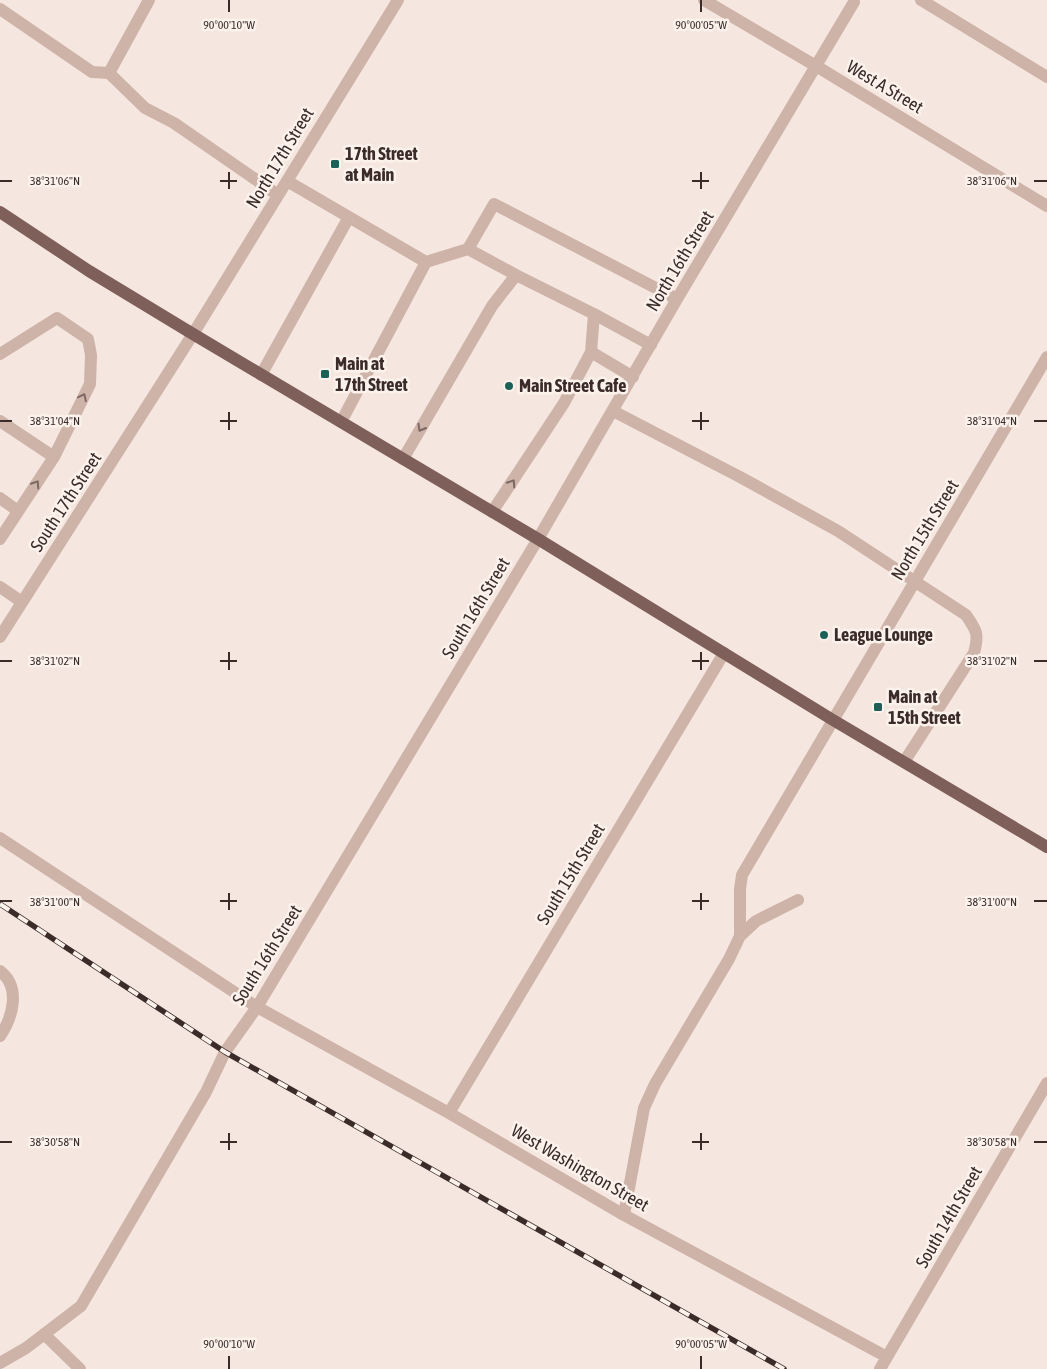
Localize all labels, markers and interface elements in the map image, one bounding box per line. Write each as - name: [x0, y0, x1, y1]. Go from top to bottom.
- text: 90°00'10"W: [203, 18, 255, 32]
- text: 90°00'05"W: [675, 18, 727, 32]
- street label: West A Street: [843, 56, 927, 118]
- street label: North 17th Street: [241, 104, 318, 212]
- place label: 17th Street at Main: [345, 143, 419, 185]
- marker: 17th Street at Main: [329, 158, 341, 170]
- text: 38°31'06"N: [30, 174, 80, 188]
- text: 38°31'06"N: [967, 174, 1017, 188]
- street label: North 16th Street: [641, 207, 718, 315]
- place label: Main at 17th Street: [335, 353, 409, 395]
- marker: Main at 17th Street: [319, 368, 331, 380]
- place label: Main Street Cafe: [519, 375, 626, 396]
- marker: Main Street Cafe: [503, 380, 515, 392]
- one-way arrow: [77, 393, 87, 402]
- text: 38°31'04"N: [30, 414, 80, 428]
- text: 38°31'04"N: [967, 414, 1017, 428]
- one-way arrow: [418, 423, 428, 432]
- street label: South 17th Street: [26, 448, 105, 555]
- street label: North 15th Street: [886, 476, 963, 584]
- one-way arrow: [505, 479, 515, 488]
- one-way arrow: [30, 480, 39, 489]
- street label: South 16th Street: [437, 554, 514, 662]
- place label: League Lounge: [834, 624, 933, 645]
- marker: League Lounge: [818, 629, 830, 641]
- text: 38°31'02"N: [30, 654, 80, 668]
- text: 38°31'02"N: [967, 654, 1017, 668]
- place label: Main at 15th Street: [888, 686, 962, 728]
- marker: Main at 15th Street: [872, 701, 884, 713]
- street label: South 15th Street: [532, 820, 609, 928]
- text: 38°31'00"N: [30, 895, 80, 909]
- text: 38°31'00"N: [967, 895, 1017, 909]
- street label: South 16th Street: [227, 901, 306, 1009]
- street label: West Washington Street: [508, 1120, 653, 1216]
- text: 38°30'58"N: [30, 1135, 80, 1149]
- text: 38°30'58"N: [967, 1135, 1017, 1149]
- street label: South 14th Street: [911, 1162, 986, 1271]
- text: 90°00'10"W: [203, 1337, 255, 1351]
- text: 90°00'05"W: [675, 1337, 727, 1351]

